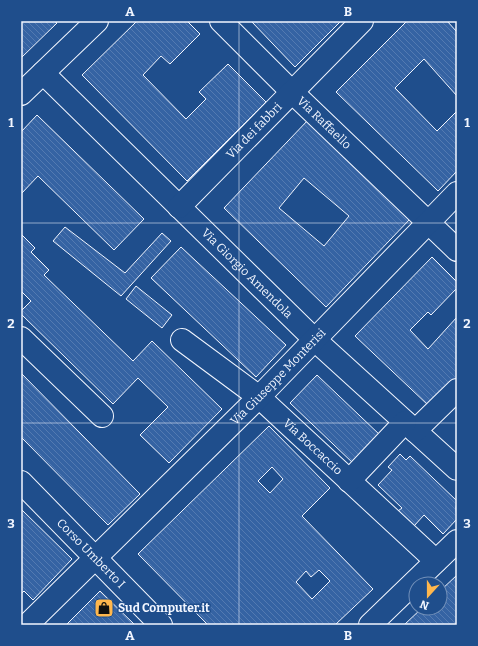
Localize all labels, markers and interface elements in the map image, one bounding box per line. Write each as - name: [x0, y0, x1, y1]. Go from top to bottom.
- text: A: [125, 4, 135, 19]
- text: B: [344, 4, 352, 19]
- street label: Via Raffaello: [294, 94, 354, 152]
- street label: Via dei fabbri: [223, 99, 285, 162]
- text: 1: [8, 115, 14, 130]
- text: 1: [464, 115, 470, 130]
- street label: Via Giorgio Amendola: [199, 226, 296, 321]
- text: 2: [7, 316, 15, 331]
- text: 2: [463, 316, 471, 331]
- street label: Via Giuseppe Monterisi: [228, 325, 329, 428]
- street label: Via Boccaccio: [280, 416, 345, 478]
- text: 3: [7, 516, 15, 531]
- street label: Corso Umberto I: [54, 516, 128, 591]
- text: 3: [463, 516, 471, 531]
- north arrow: [408, 576, 448, 616]
- shop icon: Sud Computer.it: [93, 597, 115, 619]
- text: N: [418, 597, 431, 612]
- place label: Sud Computer.it: [118, 601, 210, 615]
- text: A: [125, 628, 135, 643]
- text: B: [344, 628, 352, 643]

